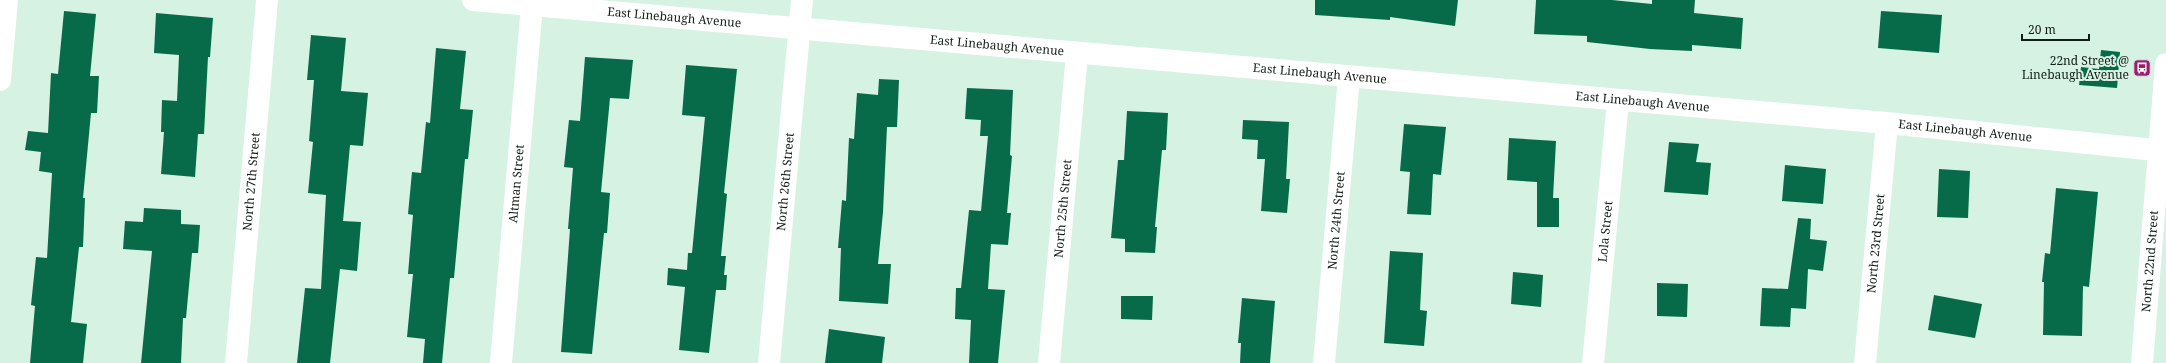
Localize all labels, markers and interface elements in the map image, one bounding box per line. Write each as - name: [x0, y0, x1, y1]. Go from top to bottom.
- street label: East Linebaugh Avenue: [607, 3, 742, 31]
- scale bar: [2022, 16, 2089, 42]
- text: 20 m: [2028, 21, 2056, 38]
- street label: East Linebaugh Avenue: [929, 31, 1065, 59]
- place label: 22nd Street @ Linebaugh Avenue: [2022, 52, 2129, 83]
- bus stop icon: 22nd Street @ Linebaugh Avenue: [2132, 58, 2152, 78]
- street label: East Linebaugh Avenue: [1252, 59, 1388, 87]
- street label: East Linebaugh Avenue: [1575, 87, 1710, 116]
- street label: East Linebaugh Avenue: [1898, 115, 2033, 146]
- street label: North 27th Street: [238, 132, 264, 231]
- street label: North 26th Street: [772, 132, 798, 232]
- street label: Altman Street: [504, 144, 528, 224]
- street label: North 25th Street: [1050, 159, 1075, 258]
- street label: North 24th Street: [1323, 171, 1349, 270]
- street label: North 23rd Street: [1862, 193, 1888, 294]
- street label: Lola Street: [1594, 200, 1616, 263]
- street label: North 22nd Street: [2137, 210, 2162, 313]

